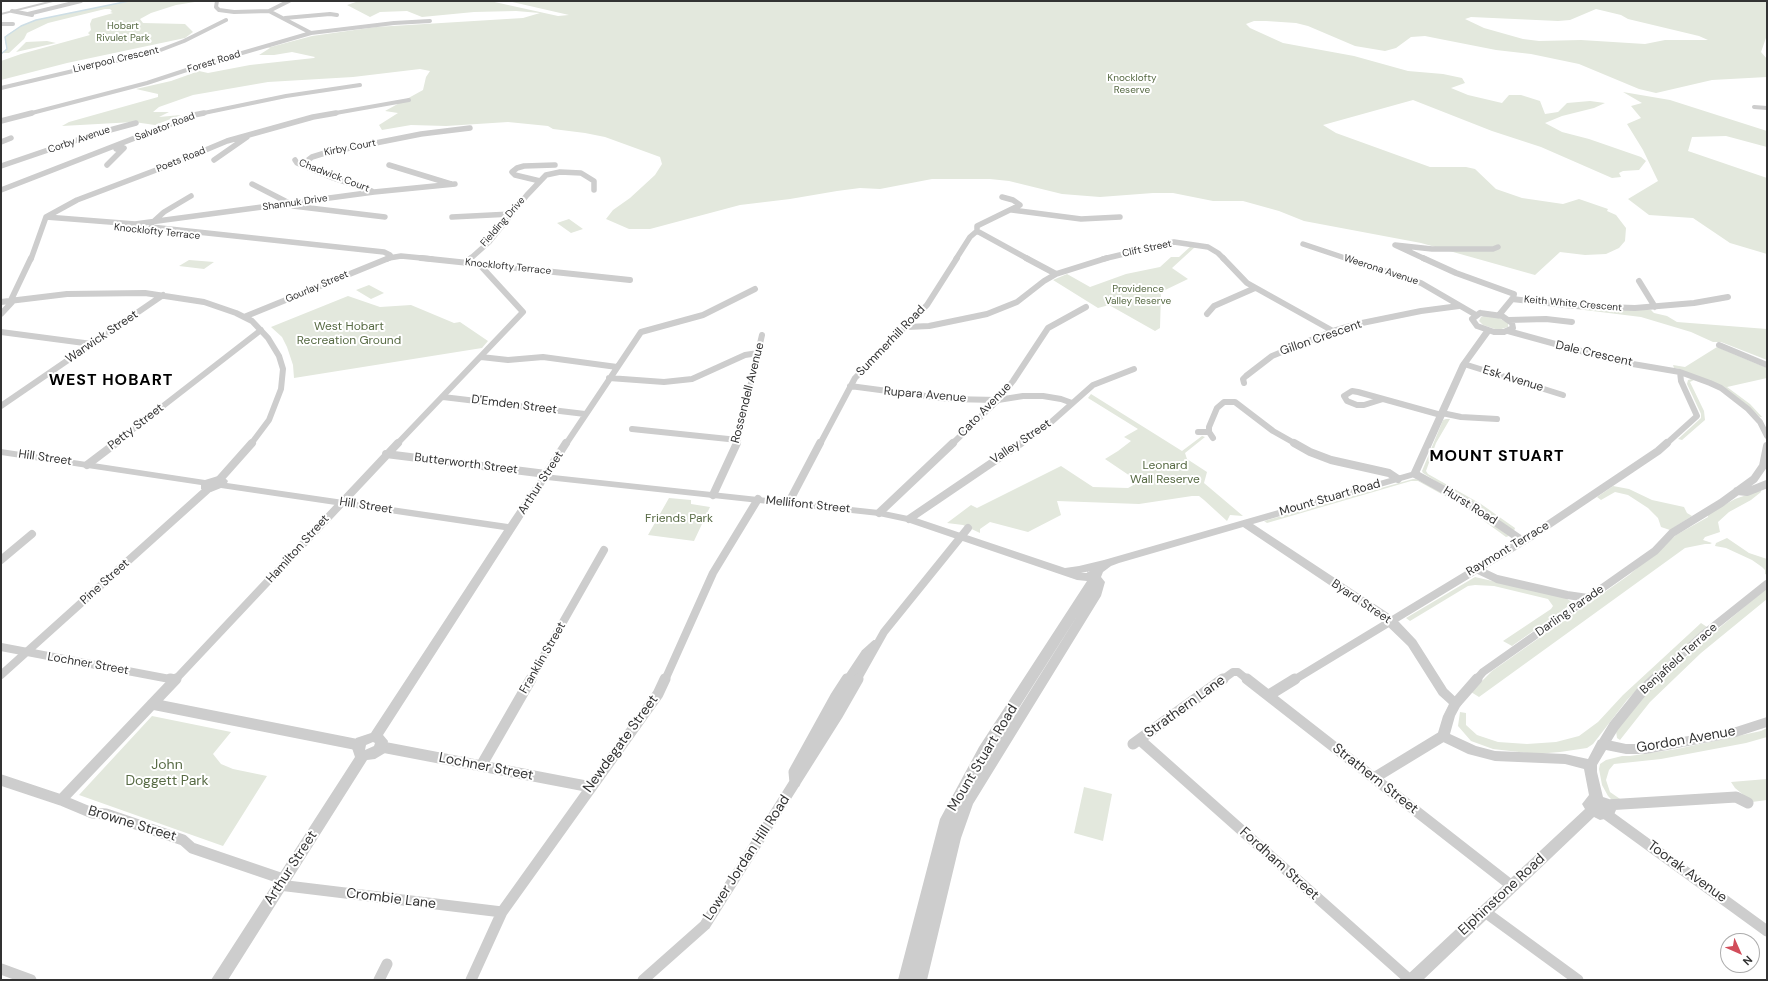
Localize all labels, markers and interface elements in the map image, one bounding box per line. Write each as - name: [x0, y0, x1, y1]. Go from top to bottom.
- park label: Hobart Rivulet Park: [96, 20, 150, 44]
- street label: Liverpool Crescent: [72, 44, 160, 76]
- street label: Forest Road: [186, 48, 242, 76]
- park label: Knocklofty Reserve: [1107, 72, 1157, 96]
- street label: Salvator Road: [133, 110, 197, 144]
- street label: Corby Avenue: [46, 124, 112, 156]
- street label: Kirby Court: [323, 137, 377, 159]
- street label: Poets Road: [155, 145, 207, 175]
- street label: Chadwick Court: [297, 157, 371, 195]
- street label: Shannuk Drive: [262, 192, 328, 214]
- street label: Fielding Drive: [478, 195, 528, 249]
- street label: Knocklofty Terrace: [113, 222, 201, 242]
- street label: Clift Street: [1121, 238, 1173, 260]
- street label: Weerona Avenue: [1342, 252, 1420, 288]
- street label: Knocklofty Terrace: [464, 257, 552, 277]
- street label: Gourlay Street: [284, 268, 350, 306]
- park label: Providence Valley Reserve: [1105, 283, 1171, 306]
- street label: Keith White Crescent: [1524, 294, 1622, 314]
- street label: Summerhill Road: [854, 303, 928, 379]
- street label: Warwick Street: [63, 308, 141, 366]
- street label: Gillon Crescent: [1278, 317, 1364, 359]
- park label: West Hobart Recreation Ground: [297, 320, 401, 348]
- street label: Dale Crescent: [1554, 338, 1634, 370]
- street label: Rossendell Avenue: [729, 341, 767, 445]
- street label: Esk Avenue: [1481, 363, 1545, 395]
- district label: WEST HOBART: [49, 371, 173, 391]
- street label: Cato Avenue: [955, 380, 1015, 440]
- street label: Rupara Avenue: [883, 384, 967, 406]
- street label: D'Emden Street: [470, 393, 558, 417]
- street label: Petty Street: [105, 401, 167, 453]
- street label: Valley Street: [988, 417, 1054, 467]
- street label: Hill Street: [17, 447, 73, 469]
- district label: MOUNT STUART: [1429, 447, 1565, 467]
- street label: Arthur Street: [515, 449, 567, 517]
- street label: Butterworth Street: [414, 451, 518, 477]
- park label: Leonard Wall Reserve: [1130, 459, 1200, 487]
- street label: Mount Stuart Road: [1278, 477, 1382, 519]
- street label: Hurst Road: [1440, 484, 1500, 528]
- street label: Mellifont Street: [765, 493, 851, 517]
- street label: Hill Street: [338, 495, 394, 517]
- street label: Hamilton Street: [264, 512, 332, 586]
- park label: Friends Park: [645, 512, 713, 526]
- street label: Raymont Terrace: [1464, 519, 1552, 579]
- street label: Pine Street: [78, 556, 132, 608]
- street label: Byard Street: [1328, 577, 1394, 627]
- street label: Darling Parade: [1533, 582, 1607, 640]
- street label: Franklin Street: [517, 620, 569, 696]
- street label: Benjafield Terrace: [1637, 621, 1721, 697]
- street label: Lochner Street: [46, 650, 130, 678]
- street label: Strathern Lane: [1141, 672, 1229, 742]
- street label: Newdegate Street: [580, 692, 662, 796]
- street label: Mount Stuart Road: [944, 702, 1022, 814]
- street label: Gordon Avenue: [1635, 723, 1737, 757]
- street label: Strathern Street: [1329, 740, 1421, 818]
- street label: Lochner Street: [437, 750, 535, 784]
- park label: John Doggett Park: [125, 757, 209, 790]
- street label: Lower Jordan Hill Road: [700, 792, 794, 924]
- street label: Browne Street: [86, 803, 178, 845]
- street label: Fordham Street: [1236, 824, 1322, 904]
- street label: Arthur Street: [261, 828, 321, 908]
- street label: Toorak Avenue: [1644, 837, 1730, 907]
- street label: Elphinstone Road: [1455, 851, 1549, 939]
- street label: Crombie Lane: [345, 885, 437, 913]
- north arrow: [1720, 933, 1760, 973]
- text: N: [1740, 953, 1756, 969]

